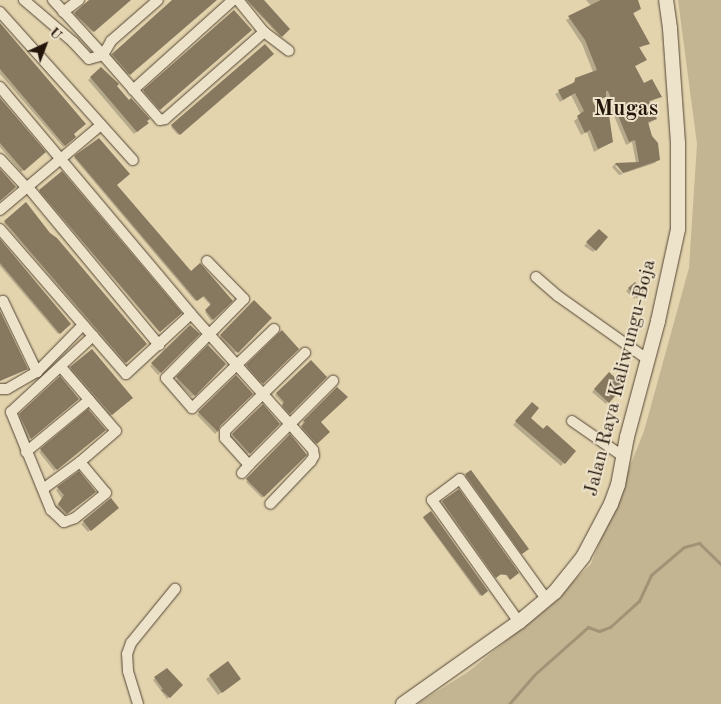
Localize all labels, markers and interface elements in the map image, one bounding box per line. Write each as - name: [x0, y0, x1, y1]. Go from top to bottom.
- north arrow: [20, 20, 70, 70]
- text: U: [46, 25, 64, 43]
- district label: Mugas: [594, 97, 658, 123]
- street label: Jalan Raya Kaliwungu-Boja: [580, 257, 662, 499]

